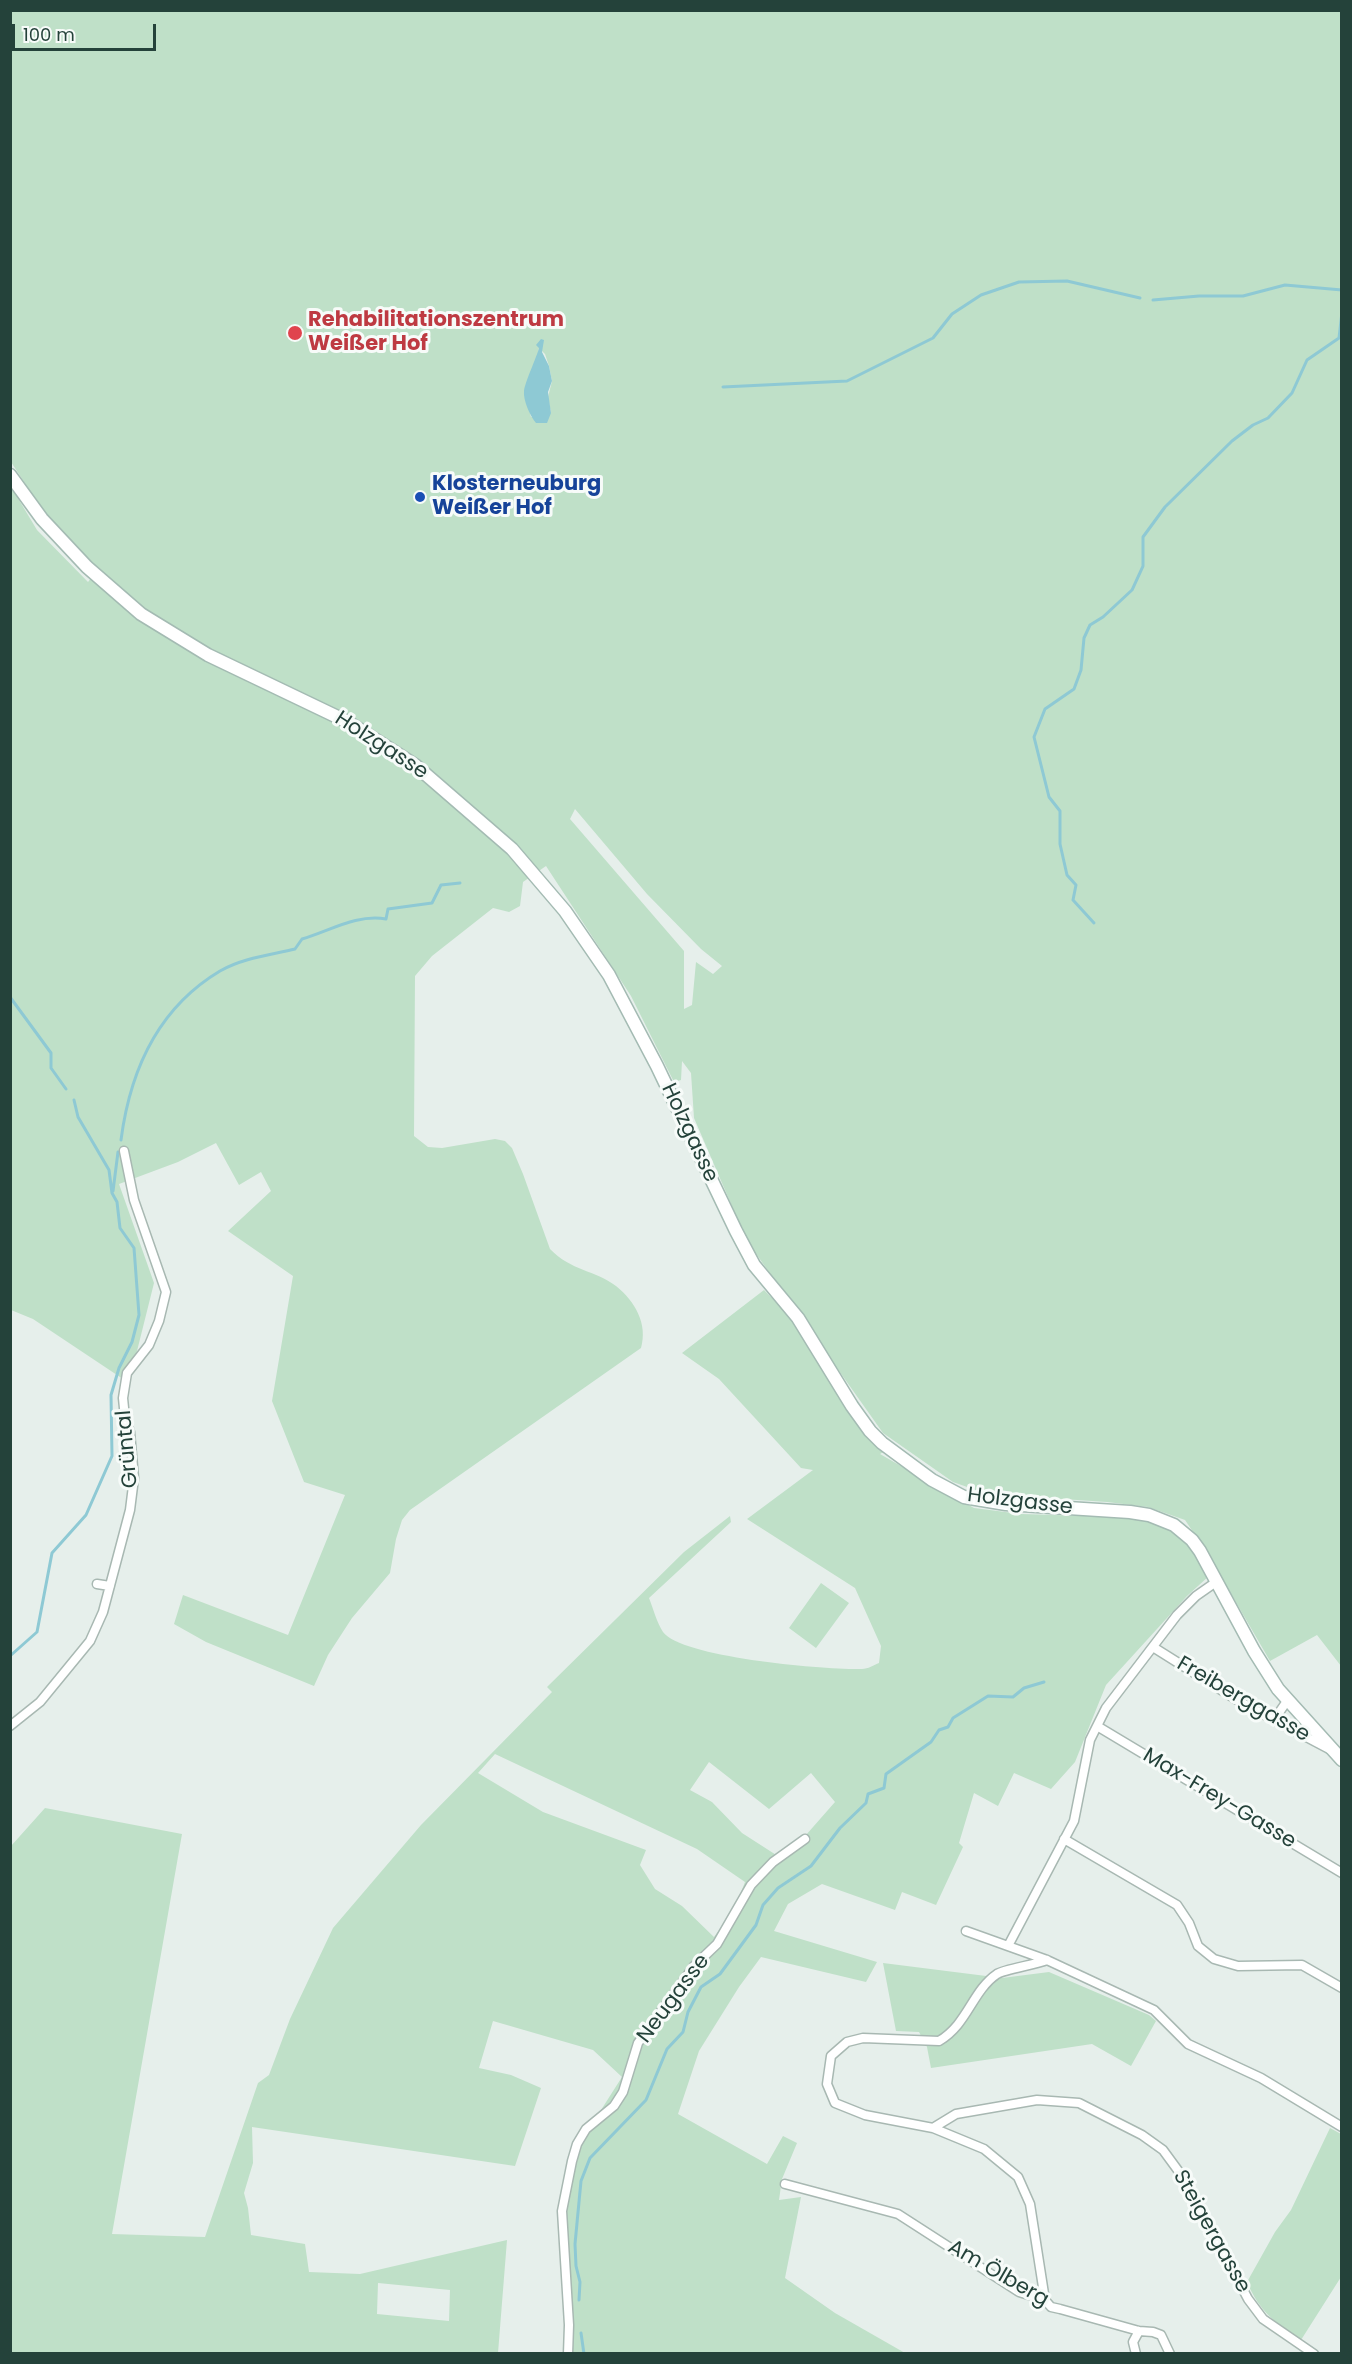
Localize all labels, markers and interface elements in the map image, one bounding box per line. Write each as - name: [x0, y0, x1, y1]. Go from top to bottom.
- scale bar: [15, 12, 159, 50]
- text: 100 m: [23, 22, 75, 47]
- place label: Rehabilitationszentrum Weißer Hof: [308, 308, 564, 358]
- marker: Rehabilitationszentrum Weißer Hof: [286, 324, 304, 342]
- place label: Klosterneuburg Weißer Hof: [432, 472, 601, 522]
- marker: Klosterneuburg Weißer Hof: [413, 490, 427, 504]
- street label: Holzgasse: [330, 707, 432, 785]
- street label: Holzgasse: [655, 1080, 723, 1186]
- street label: Grüntal: [112, 1409, 144, 1489]
- street label: Holzgasse: [966, 1483, 1074, 1521]
- street label: Freiberggasse: [1172, 1652, 1314, 1748]
- street label: Max-Frey-Gasse: [1138, 1743, 1300, 1855]
- street label: Neugasse: [632, 1950, 716, 2048]
- street label: Steigergasse: [1167, 2166, 1255, 2298]
- street label: Am Ölberg: [943, 2235, 1053, 2313]

